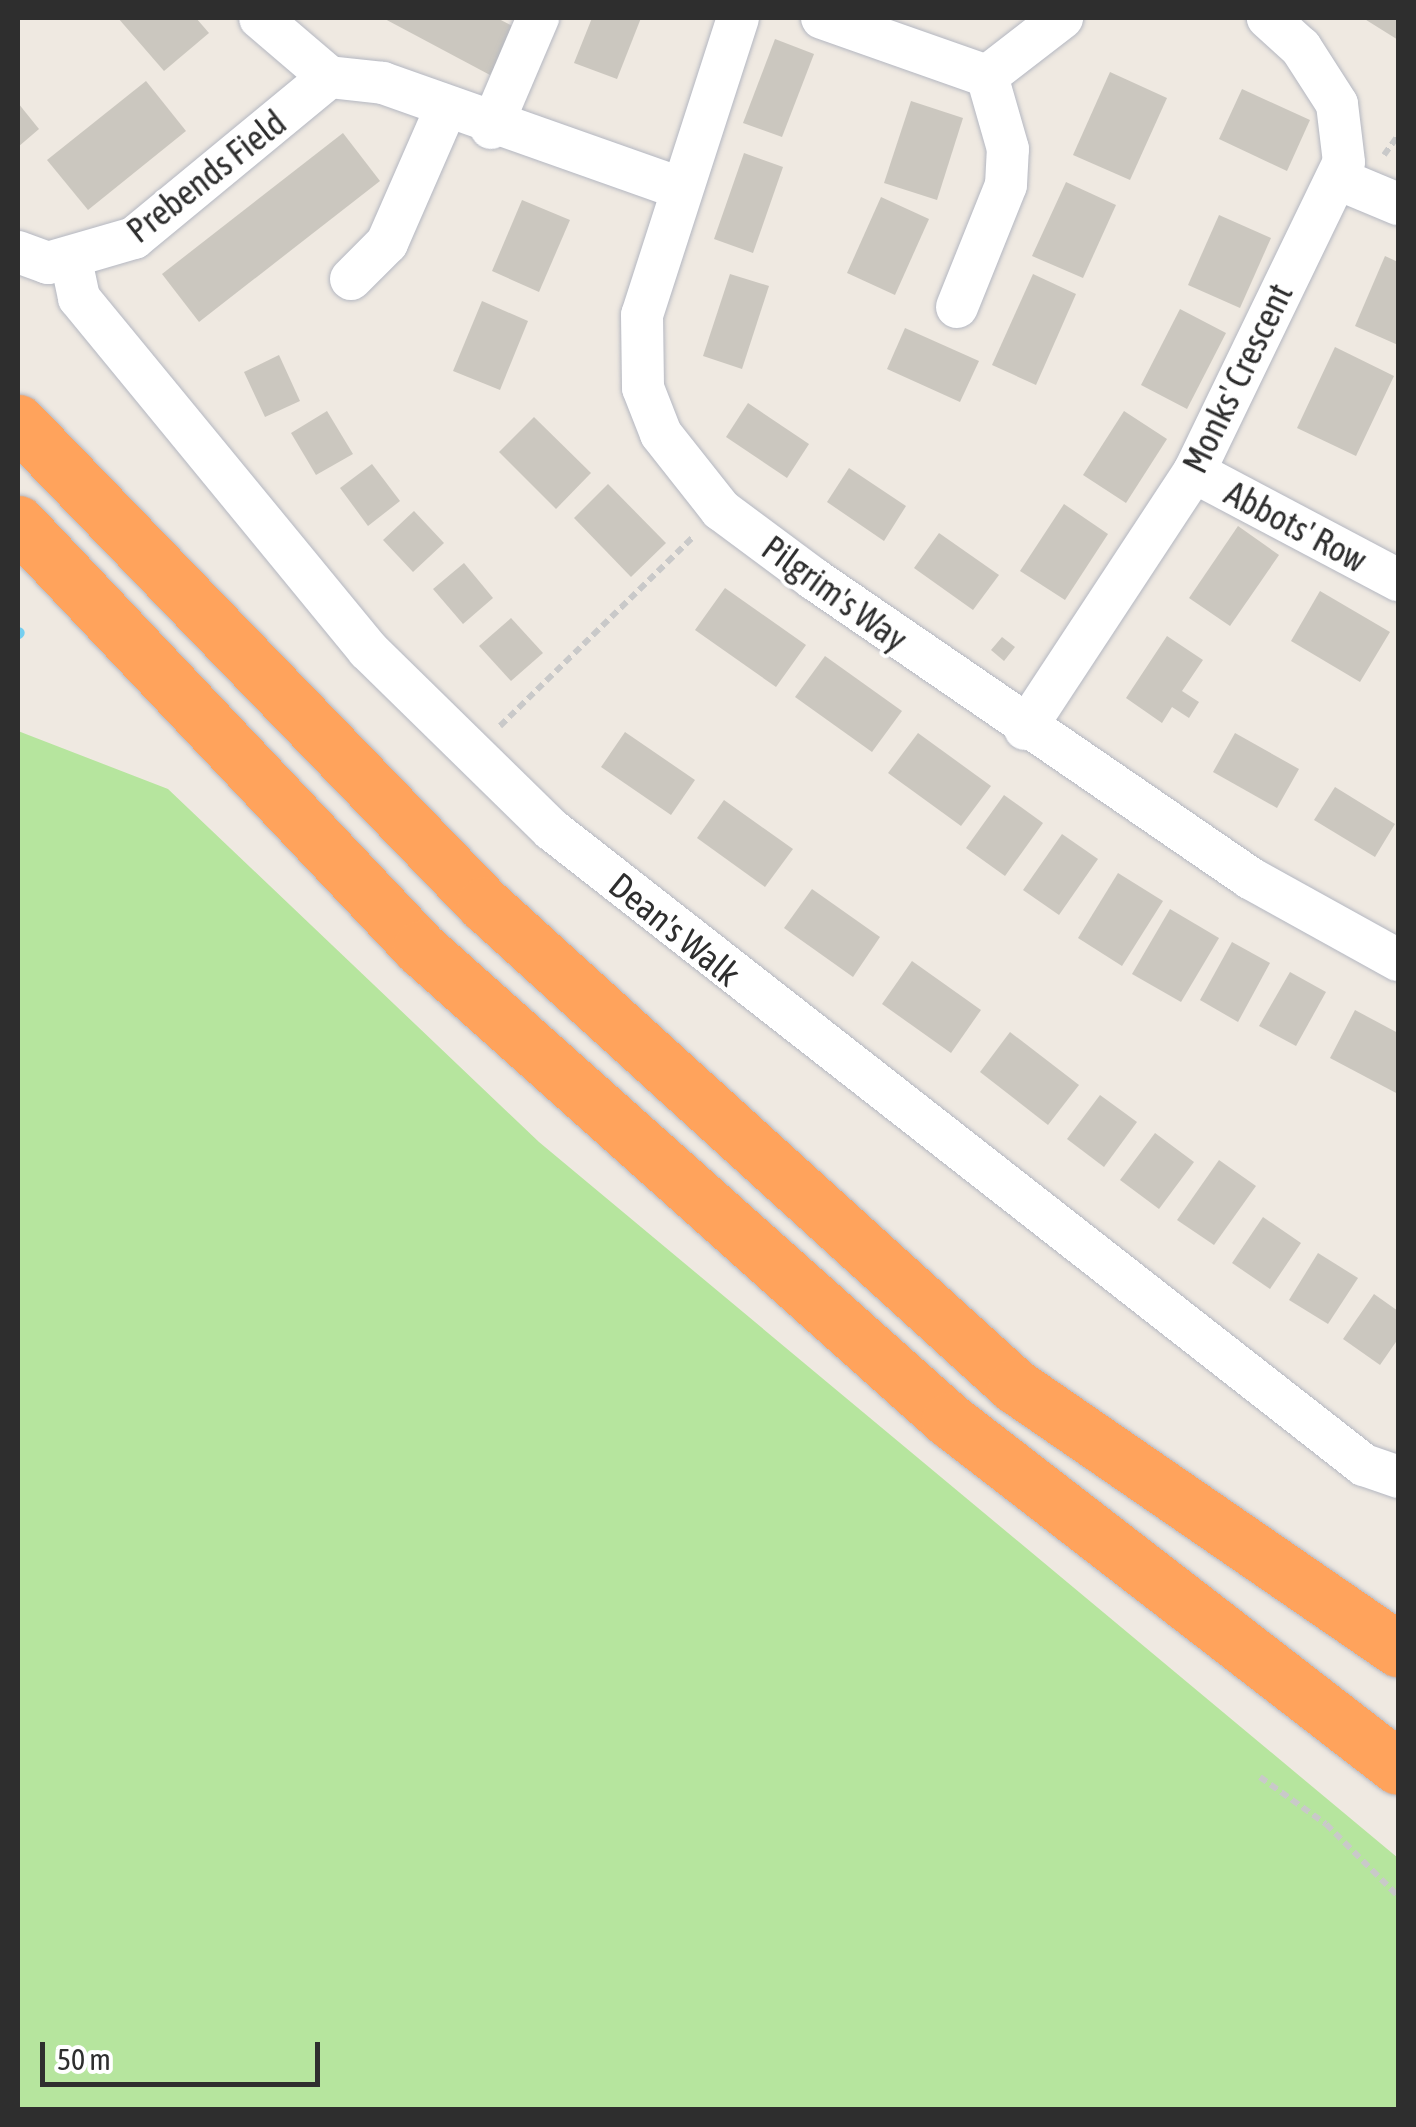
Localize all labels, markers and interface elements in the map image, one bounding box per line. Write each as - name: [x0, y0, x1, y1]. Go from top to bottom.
- street label: Prebends Field: [118, 101, 294, 251]
- street label: Monks' Crescent: [1173, 276, 1301, 480]
- street label: Abbots' Row: [1218, 471, 1374, 581]
- street label: Pilgrim's Way: [754, 526, 916, 660]
- street label: Dean's Walk: [601, 864, 749, 994]
- scale bar: [45, 2022, 325, 2084]
- text: 50 m: [57, 2042, 111, 2076]

